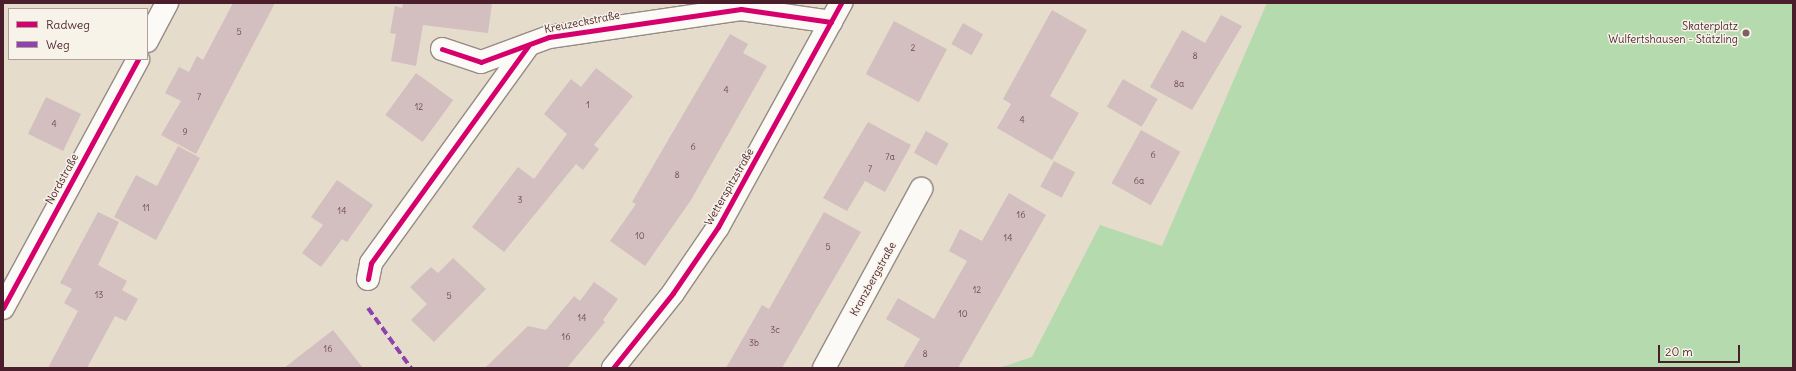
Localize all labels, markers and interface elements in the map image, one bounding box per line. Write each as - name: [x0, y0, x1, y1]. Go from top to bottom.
- legend: [8, 8, 148, 60]
- street label: Kreuzeckstraße: [543, 8, 621, 36]
- text: Radweg: [46, 17, 90, 32]
- place label: Skaterplatz Wulfertshausen - Stätzling: [1608, 20, 1738, 46]
- house number: 5: [236, 27, 242, 37]
- marker: Skaterplatz Wulfertshausen - Stätzling: [1741, 28, 1751, 38]
- text: Weg: [46, 37, 70, 52]
- house number: 2: [911, 43, 915, 53]
- house number: 8: [1192, 51, 1198, 61]
- house number: 8a: [1174, 79, 1184, 89]
- house number: 4: [723, 85, 729, 95]
- house number: 7: [197, 92, 201, 102]
- house number: 1: [586, 100, 590, 110]
- house number: 12: [415, 102, 423, 112]
- house number: 4: [1019, 115, 1025, 125]
- house number: 4: [51, 119, 57, 129]
- house number: 9: [182, 127, 188, 137]
- house number: 6: [690, 142, 696, 152]
- street label: Wetterspitzstraße: [701, 146, 757, 228]
- house number: 6: [1150, 150, 1156, 160]
- street label: Nordstraße: [43, 151, 81, 207]
- house number: 7a: [885, 152, 895, 162]
- house number: 7: [868, 164, 872, 174]
- house number: 8: [674, 170, 680, 180]
- house number: 6a: [1134, 176, 1144, 186]
- house number: 3: [517, 195, 523, 205]
- house number: 11: [142, 203, 150, 213]
- house number: 14: [338, 206, 346, 216]
- house number: 16: [1017, 210, 1025, 220]
- house number: 10: [635, 231, 645, 241]
- house number: 14: [1004, 233, 1012, 243]
- street label: Kranzbergstraße: [847, 240, 899, 318]
- house number: 5: [825, 242, 831, 252]
- house number: 12: [973, 285, 981, 295]
- house number: 13: [95, 290, 103, 300]
- house number: 5: [446, 291, 452, 301]
- house number: 10: [958, 309, 968, 319]
- house number: 14: [578, 313, 586, 323]
- house number: 3c: [770, 325, 780, 335]
- house number: 16: [562, 332, 570, 342]
- scale bar: [1660, 337, 1742, 363]
- house number: 3b: [749, 338, 759, 348]
- house number: 16: [324, 344, 332, 354]
- text: 20 m: [1665, 344, 1693, 359]
- house number: 8: [922, 349, 928, 359]

